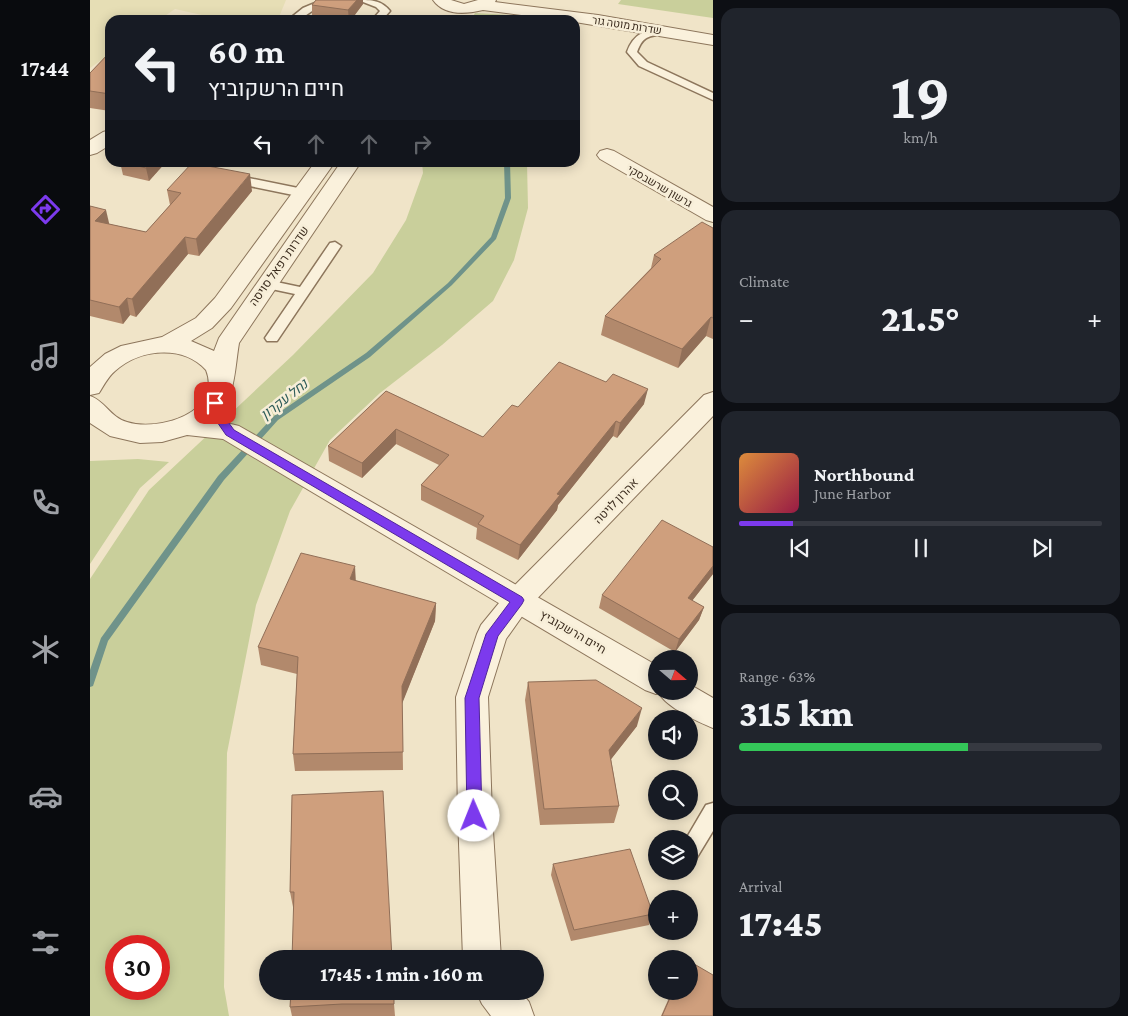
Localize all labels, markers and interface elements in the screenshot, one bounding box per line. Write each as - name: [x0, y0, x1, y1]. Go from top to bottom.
- street label: שדרות מוטה גור: [591, 14, 663, 36]
- text: 60 m: [208, 32, 285, 71]
- icon: left: [125, 35, 190, 100]
- text: 17:44: [21, 56, 69, 81]
- text: 19: [891, 60, 950, 132]
- text: חיים הרשקוביץ: [208, 76, 344, 101]
- text: km/h: [903, 129, 938, 146]
- icon: left: [249, 130, 277, 158]
- icon: ahead: [302, 130, 330, 158]
- icon: ahead: [355, 130, 383, 158]
- icon: right: [408, 130, 436, 158]
- street label: גרשון שרשבסקי: [626, 163, 694, 209]
- icon: directions: [28, 192, 63, 227]
- street label: שדרות רפאל סויסה: [246, 223, 312, 309]
- text: Climate: [739, 273, 789, 290]
- text: 21.5°: [881, 297, 960, 339]
- text: −: [739, 303, 754, 334]
- text: +: [1087, 303, 1102, 334]
- icon: music: [28, 339, 63, 374]
- water label: נחל עקרון: [257, 375, 311, 422]
- pin: [194, 382, 236, 424]
- icon: arrive: [201, 389, 229, 417]
- text: Northbound: [814, 464, 914, 485]
- street label: אהרון לויטה: [591, 475, 641, 527]
- icon: phone: [28, 485, 63, 520]
- text: June Harbor: [814, 485, 891, 502]
- icon: previous: [786, 534, 814, 562]
- icon: pause: [907, 534, 935, 562]
- icon: next: [1028, 534, 1056, 562]
- street label: חיים הרשקוביץ: [537, 607, 609, 657]
- icon: climate: [28, 632, 63, 667]
- north arrow: [648, 650, 698, 700]
- map controls: [648, 650, 698, 1000]
- text: Range · 63%: [739, 668, 815, 685]
- text: 315 km: [739, 692, 853, 734]
- button: sound: [648, 710, 698, 760]
- button: search: [648, 770, 698, 820]
- icon: car: [28, 779, 63, 814]
- position arrow: [447, 789, 499, 841]
- button: layers: [648, 830, 698, 880]
- text: Arrival: [739, 878, 783, 895]
- button: +: [648, 890, 698, 940]
- text: 17:45: [739, 902, 823, 944]
- icon: filters: [28, 925, 63, 960]
- speed limit sign: 30: [105, 935, 170, 1000]
- button: −: [648, 950, 698, 1000]
- text: 17:45 · 1 min · 160 m: [320, 964, 483, 985]

